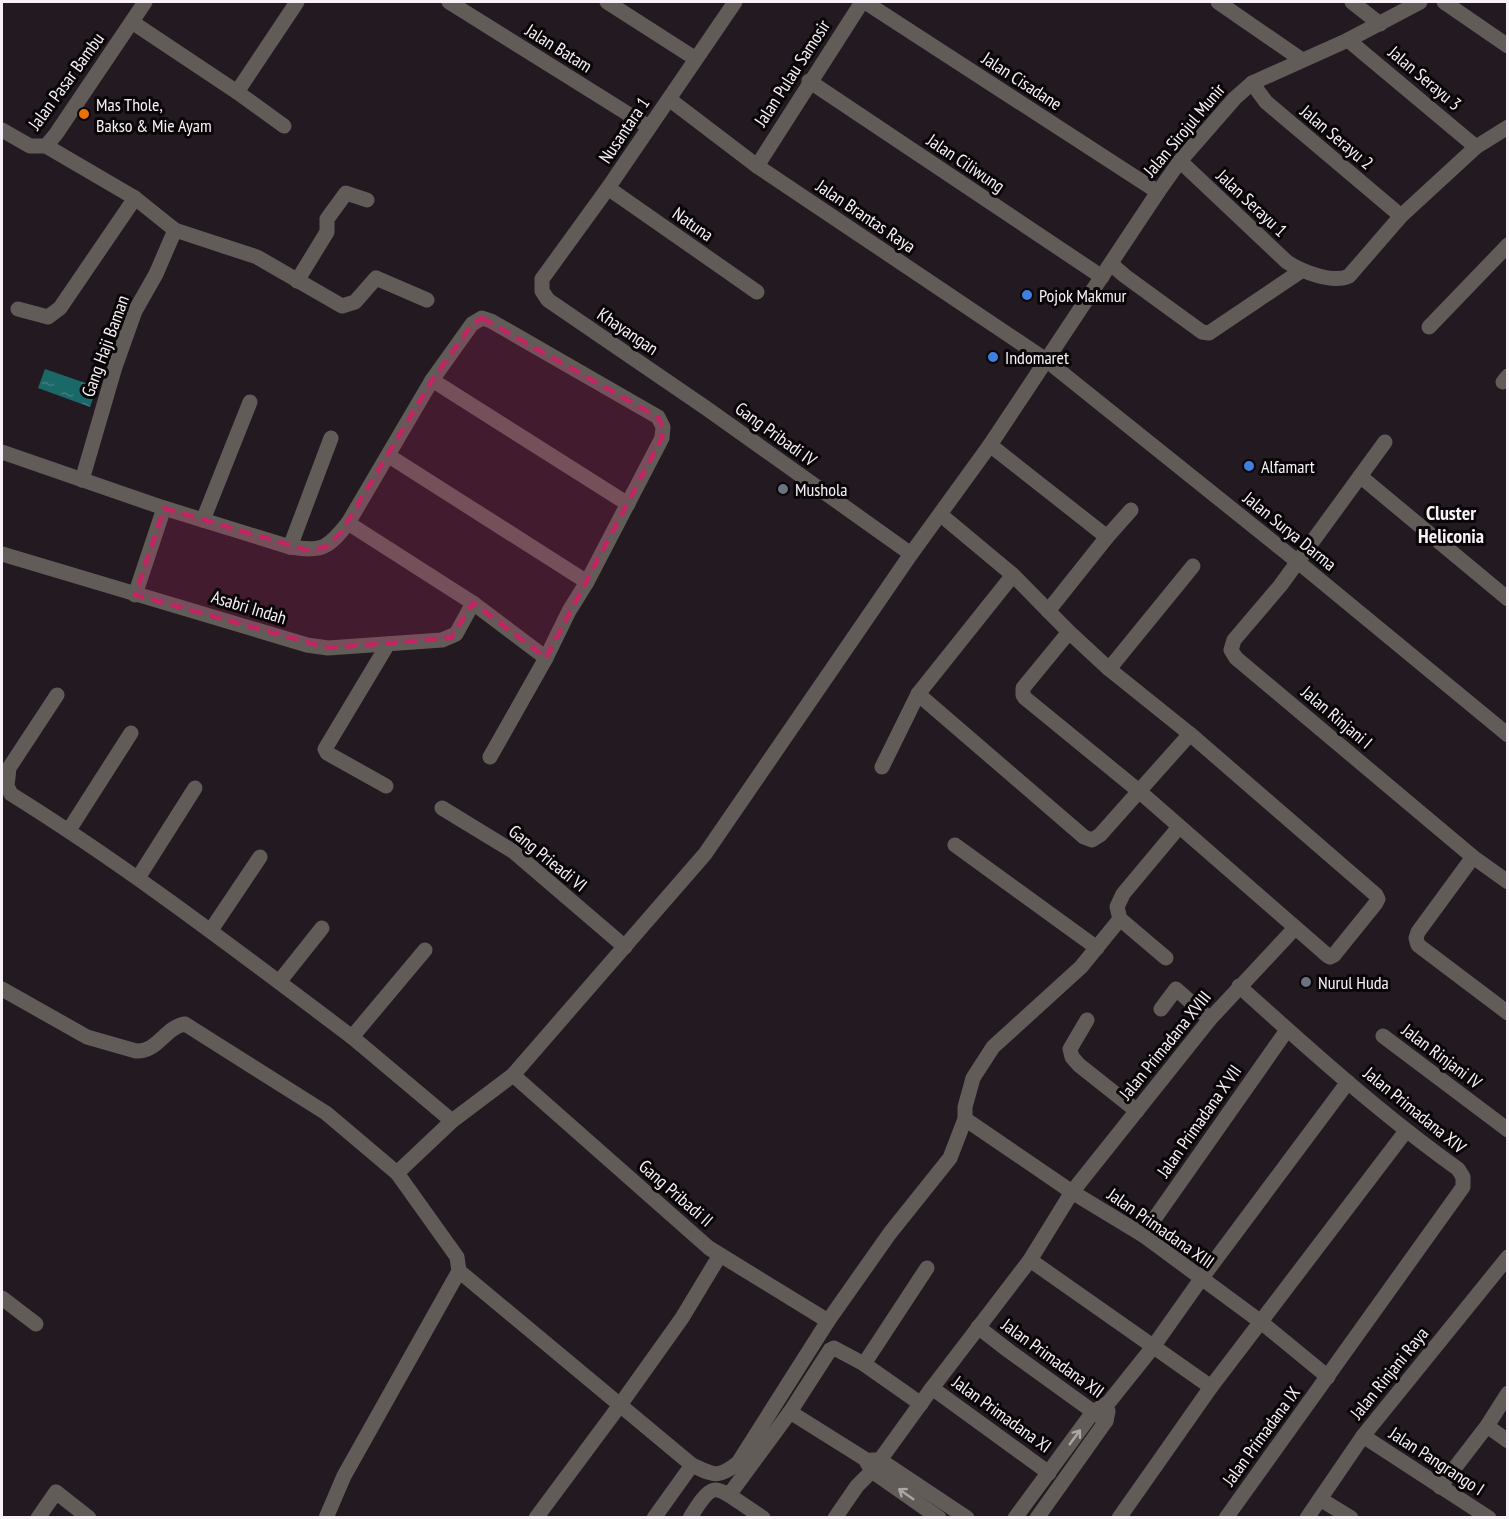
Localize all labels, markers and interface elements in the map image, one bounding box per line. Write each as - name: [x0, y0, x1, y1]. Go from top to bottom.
- street label: Jalan Pulau Samosir: [748, 15, 835, 131]
- street label: Jalan Batam: [521, 18, 597, 77]
- street label: Jalan Pasar Bambu: [22, 28, 109, 135]
- street label: Jalan Serayu 3: [1383, 40, 1466, 115]
- street label: Jalan Cisadane: [977, 46, 1066, 115]
- street label: Jalan Sirojul Munir: [1138, 79, 1230, 182]
- place label: Mas Thole, Bakso & Mie Ayam: [96, 93, 212, 137]
- street label: Nusantara 1: [594, 93, 654, 167]
- street label: Jalan Serayu 2: [1295, 99, 1378, 174]
- marker: Mas Thole, Bakso & Mie Ayam: [77, 107, 91, 121]
- street label: Jalan Ciliwung: [922, 128, 1009, 197]
- street label: Jalan Serayu 1: [1211, 164, 1292, 242]
- street label: Jalan Brantas Raya: [811, 174, 920, 258]
- street label: Natuna: [668, 202, 718, 246]
- place label: Pojok Makmur: [1039, 284, 1127, 307]
- marker: Pojok Makmur: [1020, 288, 1034, 302]
- street label: Gang Haji Baman: [76, 292, 134, 400]
- street label: Khayangan: [593, 302, 663, 360]
- place label: Indomaret: [1005, 346, 1069, 369]
- marker: Indomaret: [986, 350, 1000, 364]
- street label: Gang Pribadi IV: [731, 397, 822, 472]
- place label: Alfamart: [1261, 455, 1315, 478]
- marker: Alfamart: [1242, 459, 1256, 473]
- place label: Mushola: [795, 478, 847, 501]
- marker: Mushola: [776, 482, 790, 496]
- street label: Jalan Surya Darma: [1238, 486, 1341, 576]
- district label: Cluster Heliconia: [1418, 500, 1484, 549]
- street label: Asabri Indah: [209, 585, 289, 629]
- street label: Jalan Rinjani I: [1296, 680, 1377, 753]
- street label: Gang Prieadi VI: [504, 819, 592, 897]
- place label: Nurul Huda: [1318, 971, 1389, 994]
- marker: Nurul Huda: [1299, 975, 1313, 989]
- street label: Jalan Primadana XVIII: [1113, 986, 1216, 1105]
- street label: Jalan Rinjani IV: [1397, 1018, 1487, 1094]
- street label: Jalan Primadana X VII: [1151, 1060, 1246, 1183]
- street label: Jalan Primadana XIV: [1358, 1061, 1471, 1159]
- street label: Gang Pribadi II: [634, 1154, 718, 1232]
- street label: Jalan Primadana XIII: [1102, 1182, 1219, 1273]
- street label: Jalan Primadana XII: [997, 1313, 1109, 1403]
- street label: Jalan Rinjani Raya: [1344, 1322, 1433, 1424]
- street label: Jalan Primadana XI: [947, 1370, 1056, 1458]
- street label: Jalan Primadana IX: [1217, 1382, 1305, 1491]
- street label: Jalan Pangrango I: [1384, 1421, 1489, 1500]
- one-way arrow: [1069, 1430, 1081, 1446]
- one-way arrow: [898, 1488, 914, 1500]

